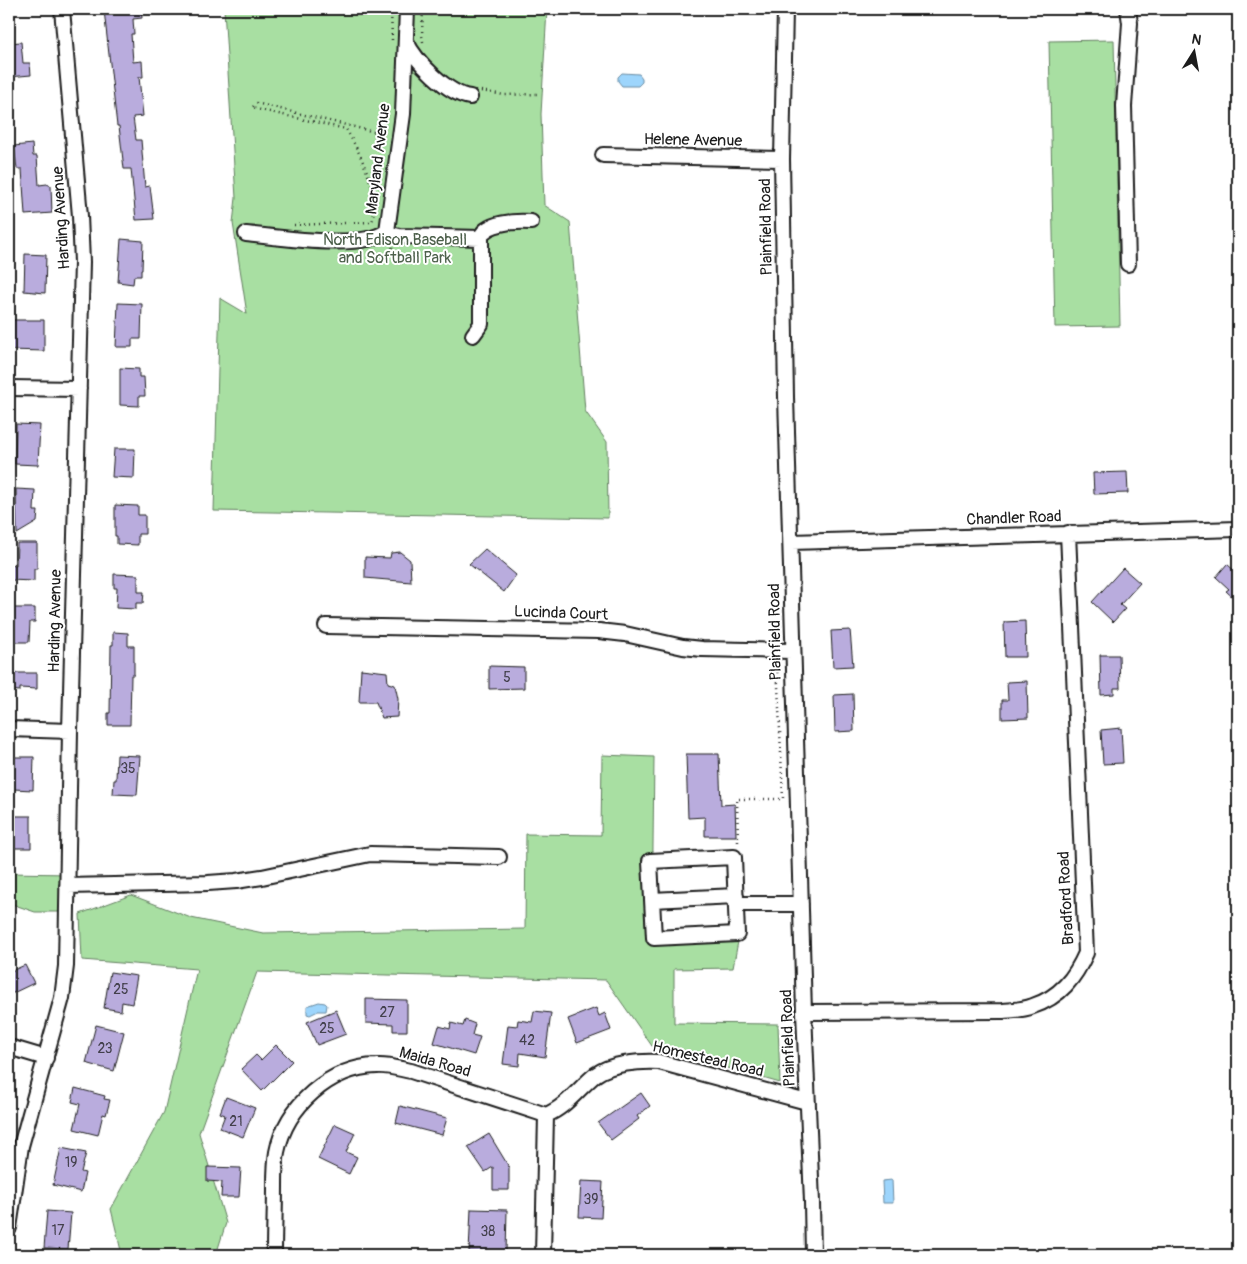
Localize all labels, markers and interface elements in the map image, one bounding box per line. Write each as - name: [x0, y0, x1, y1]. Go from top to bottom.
- north arrow: [1170, 28, 1220, 78]
- text: N: [1190, 30, 1203, 49]
- street label: Maryland Avenue: [361, 102, 395, 216]
- street label: Helene Avenue: [644, 129, 742, 151]
- street label: Harding Avenue: [47, 166, 75, 270]
- street label: Plainfield Road: [755, 178, 777, 276]
- park label: North Edison Baseball and Softball Park: [323, 230, 467, 268]
- street label: Chandler Road: [966, 506, 1062, 530]
- street label: Harding Avenue: [44, 569, 66, 673]
- street label: Plainfield Road: [764, 583, 786, 681]
- street label: Lucinda Court: [513, 601, 609, 625]
- house number: 5: [503, 669, 511, 686]
- house number: 35: [120, 760, 136, 777]
- street label: Bradford Road: [1054, 851, 1078, 945]
- house number: 25: [113, 981, 129, 998]
- street label: Plainfield Road: [776, 989, 800, 1087]
- house number: 27: [379, 1004, 395, 1021]
- house number: 25: [319, 1020, 335, 1037]
- house number: 42: [519, 1032, 535, 1049]
- street label: Homestead Road: [650, 1036, 766, 1082]
- house number: 23: [97, 1040, 113, 1057]
- street label: Maida Road: [397, 1042, 473, 1082]
- house number: 21: [229, 1113, 243, 1130]
- house number: 19: [65, 1154, 77, 1171]
- house number: 39: [583, 1191, 599, 1208]
- house number: 17: [52, 1222, 65, 1239]
- house number: 38: [481, 1223, 495, 1240]

